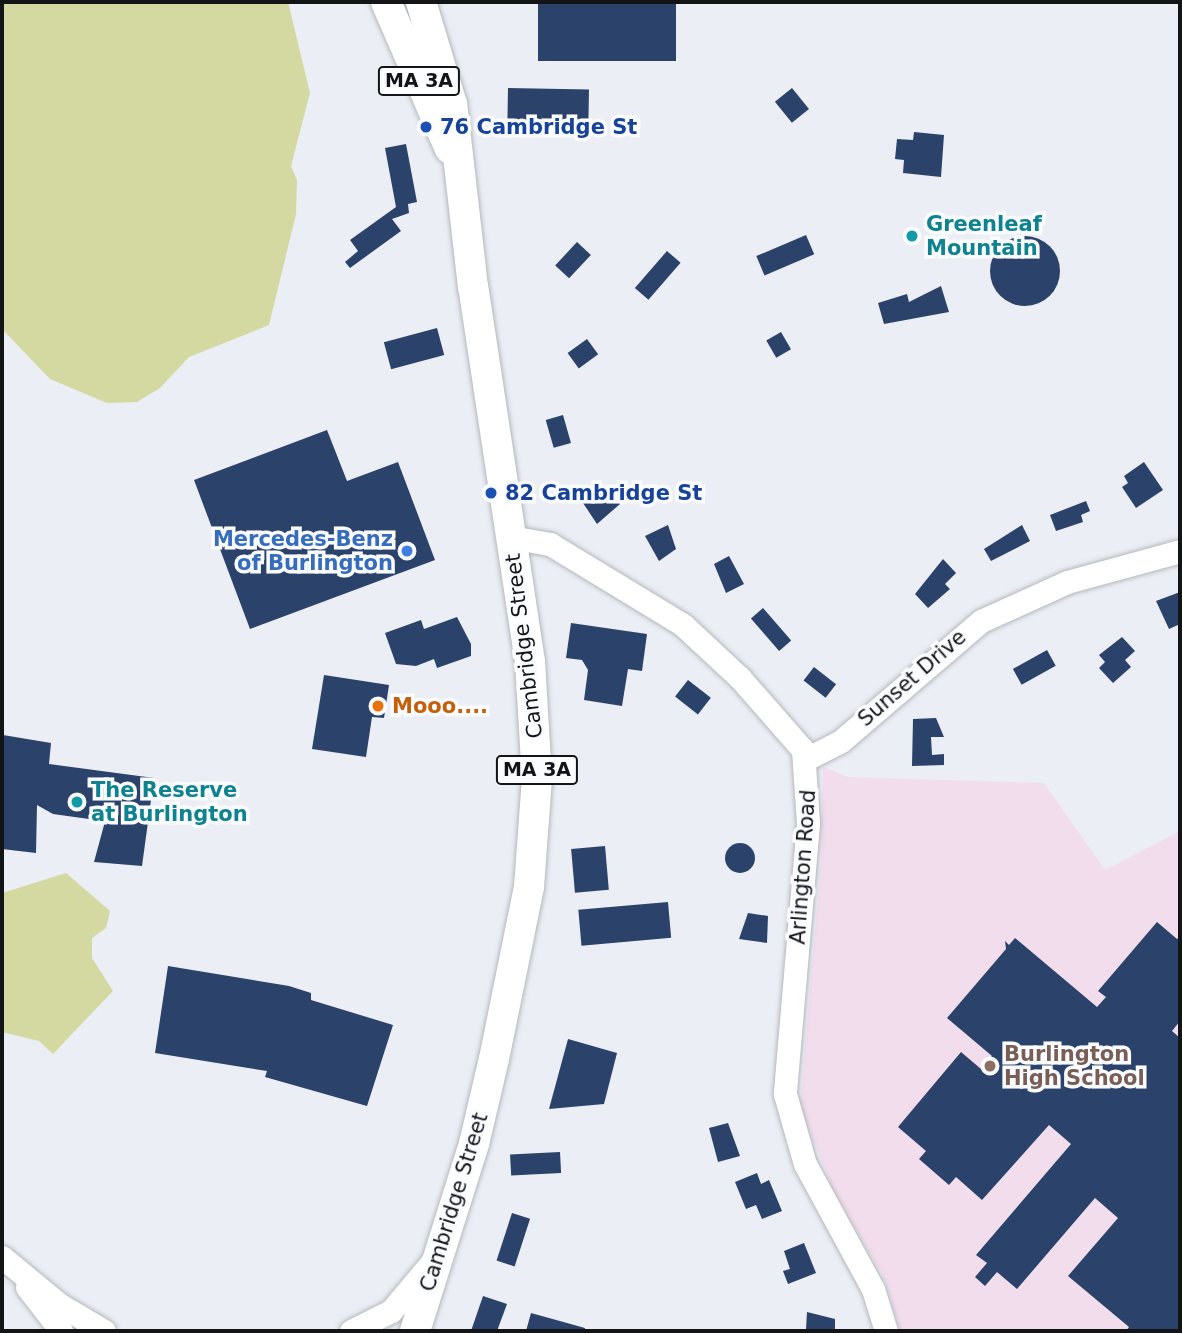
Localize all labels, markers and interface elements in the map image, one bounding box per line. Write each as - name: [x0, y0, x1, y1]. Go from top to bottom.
- road number: MA 3A: [377, 66, 461, 96]
- place label: 76 Cambridge St: [440, 114, 637, 140]
- marker: 76 Cambridge St: [418, 119, 434, 135]
- place label: Greenleaf Mountain: [926, 211, 1042, 261]
- marker: Greenleaf Mountain: [904, 228, 920, 244]
- place label: 82 Cambridge St: [505, 480, 702, 506]
- marker: 82 Cambridge St: [483, 485, 499, 501]
- place label: Mercedes-Benz of Burlington: [213, 526, 393, 576]
- marker: Mercedes-Benz of Burlington: [399, 543, 415, 559]
- street label: Cambridge Street: [500, 552, 548, 740]
- street label: Sunset Drive: [853, 624, 971, 732]
- place label: Mooo....: [392, 693, 488, 719]
- marker: Mooo....: [370, 698, 386, 714]
- road number: MA 3A: [495, 754, 579, 786]
- place label: The Reserve at Burlington: [91, 777, 248, 827]
- street label: Arlington Road: [785, 789, 821, 945]
- marker: The Reserve at Burlington: [69, 794, 85, 810]
- place label: Burlington High School: [1004, 1041, 1145, 1091]
- marker: Burlington High School: [982, 1058, 998, 1074]
- street label: Cambridge Street: [415, 1109, 493, 1295]

